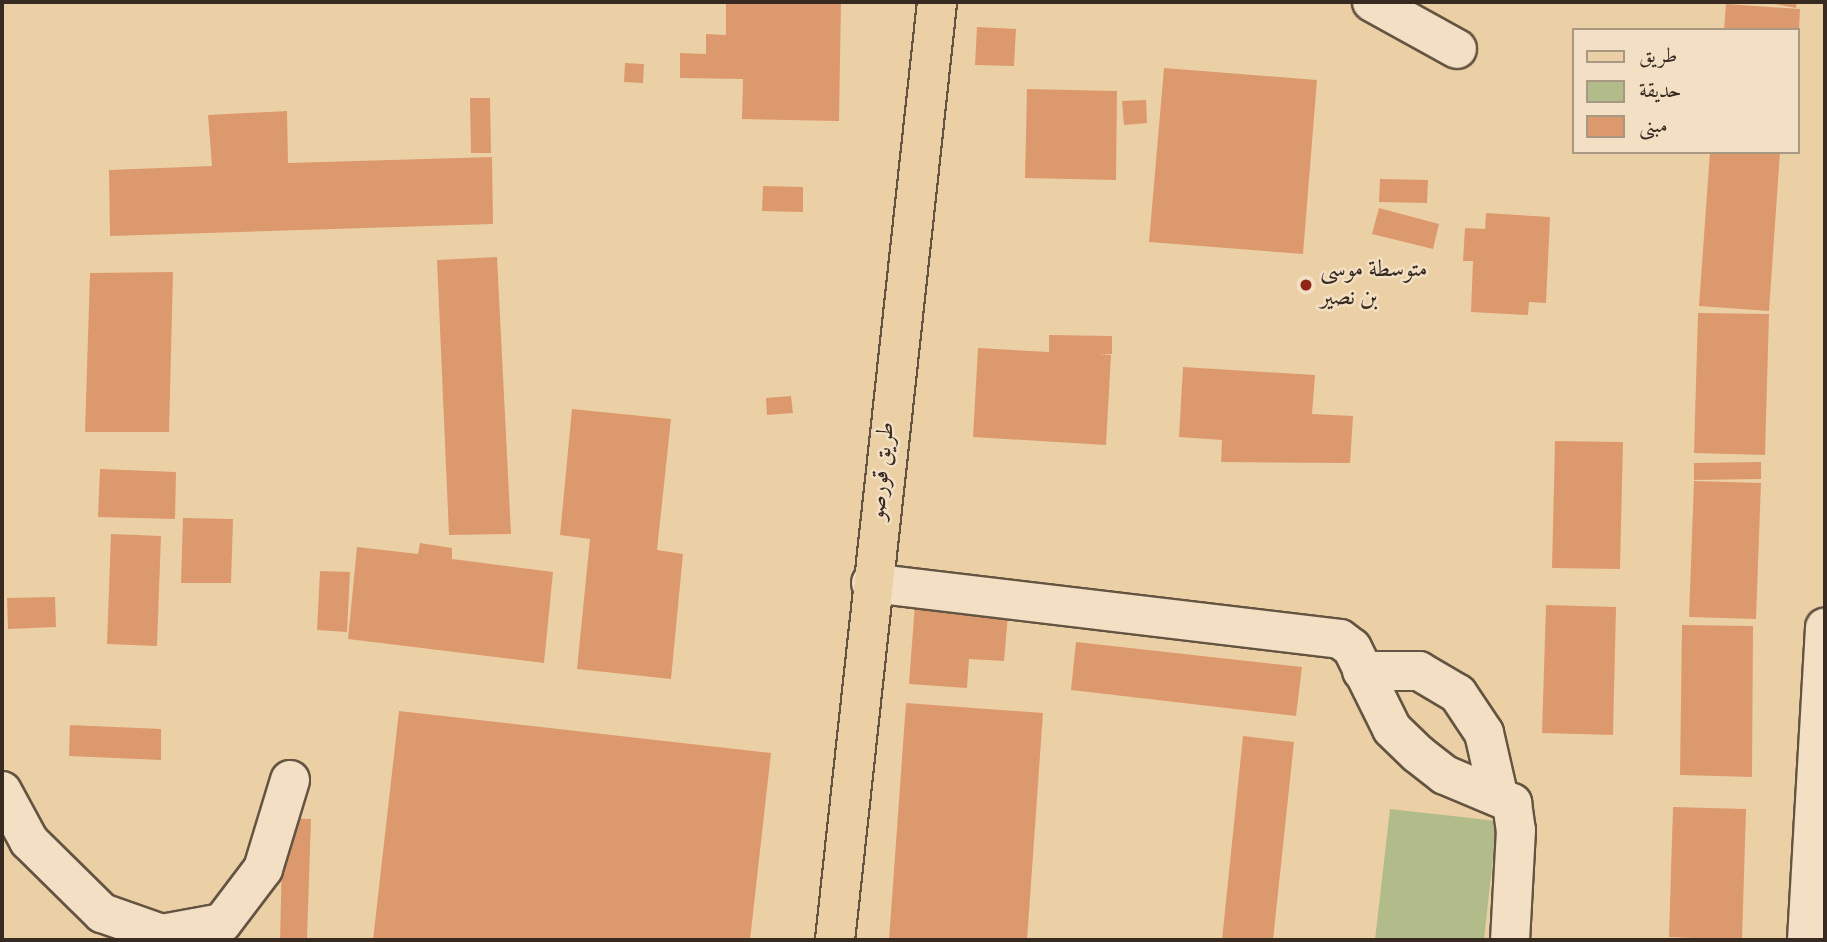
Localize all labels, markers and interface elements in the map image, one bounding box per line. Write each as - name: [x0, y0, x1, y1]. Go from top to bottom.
- legend: [1572, 28, 1799, 154]
- text: طريق: [1639, 42, 1677, 71]
- text: حديقة: [1639, 77, 1682, 106]
- text: مبنى: [1639, 112, 1668, 141]
- place label: متوسطة موسى بن نصير: [1320, 257, 1428, 313]
- marker: متوسطة موسى بن نصير: [1298, 277, 1314, 293]
- street label: طريق قورصو: [864, 420, 902, 522]

